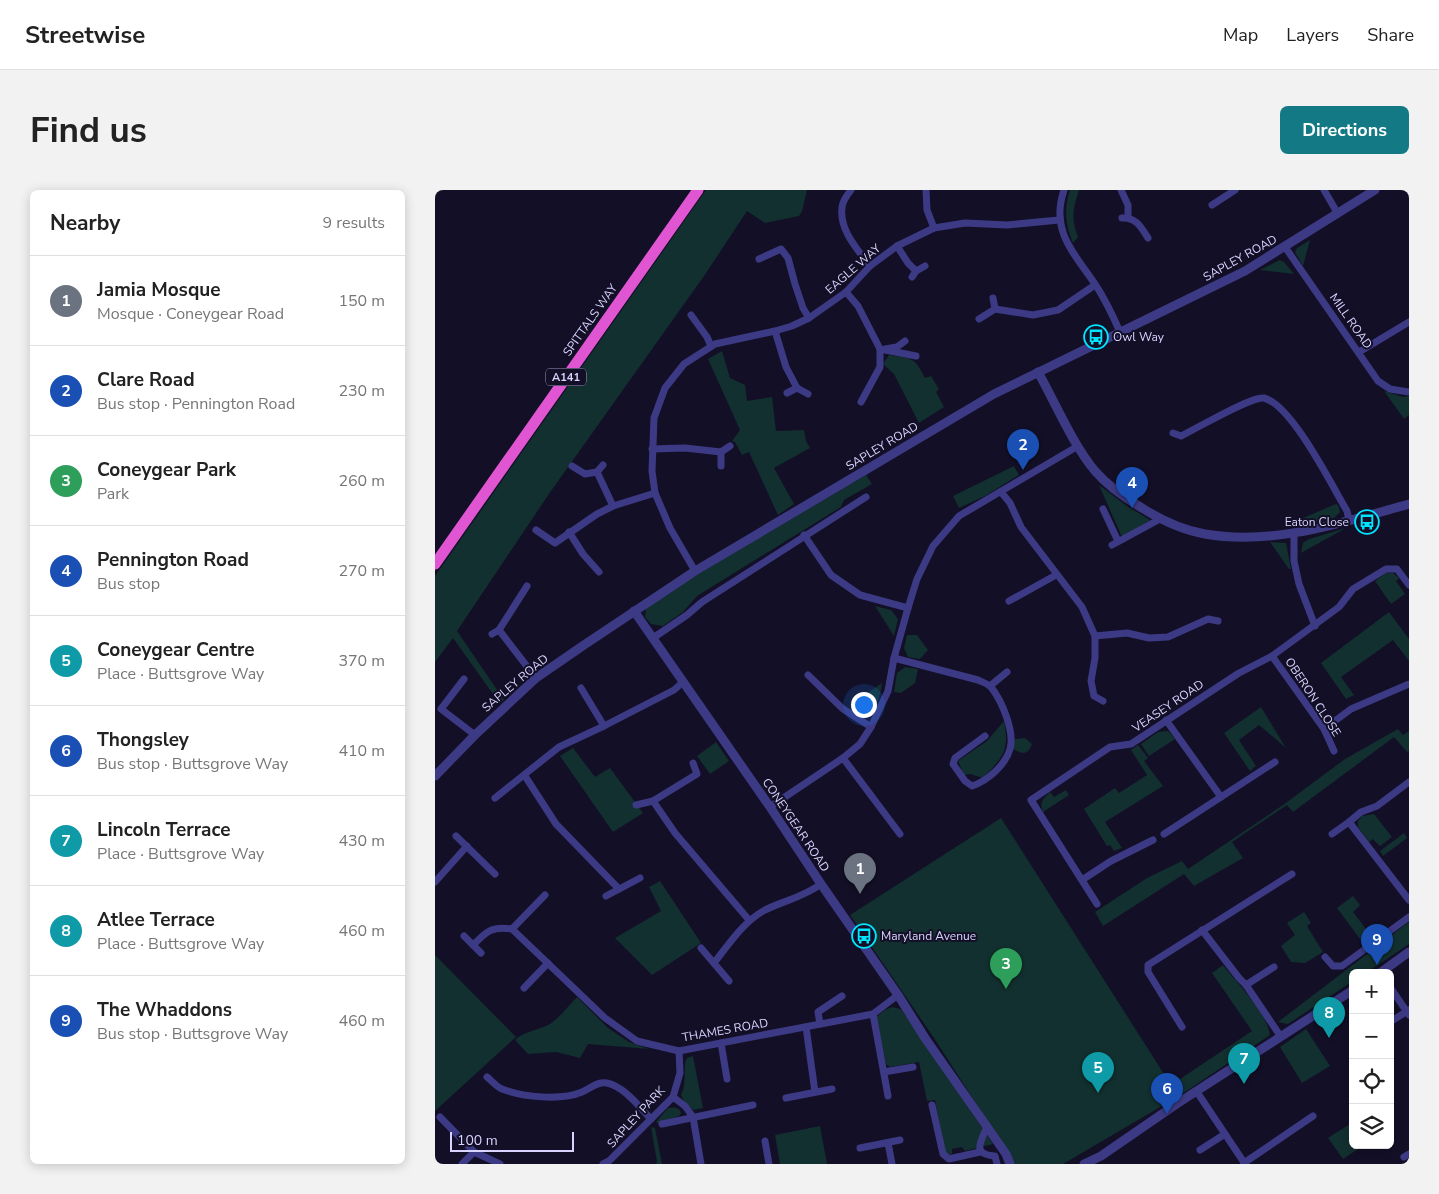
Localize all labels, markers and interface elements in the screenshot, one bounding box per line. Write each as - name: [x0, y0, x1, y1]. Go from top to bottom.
- text: Streetwise: [25, 19, 145, 51]
- text: Map: [1223, 23, 1258, 47]
- text: Layers: [1286, 23, 1339, 47]
- text: Share: [1367, 23, 1414, 47]
- button: Directions: [1280, 106, 1409, 154]
- text: Find us: [30, 107, 147, 154]
- text: Nearby: [50, 209, 120, 237]
- text: 9 results: [323, 212, 385, 234]
- street label: SAPLEY ROAD: [1200, 231, 1280, 285]
- street label: EAGLE WAY: [822, 240, 885, 297]
- text: Jamia Mosque: [97, 277, 221, 303]
- street label: SPITTALS WAY: [559, 280, 621, 359]
- text: 1: [61, 290, 71, 312]
- text: 150 m: [338, 290, 385, 312]
- street label: MILL ROAD: [1326, 290, 1376, 352]
- text: Mosque · Coneygear Road: [97, 303, 284, 325]
- bus stop icon: Owl Way: [1083, 324, 1109, 350]
- place label: Owl Way: [1113, 329, 1165, 345]
- text: Clare Road: [97, 367, 195, 393]
- road number: A141: [546, 368, 586, 386]
- text: 2: [61, 380, 71, 402]
- text: 230 m: [338, 380, 385, 402]
- text: Bus stop · Pennington Road: [97, 393, 295, 415]
- street label: SAPLEY ROAD: [843, 418, 921, 474]
- pin: 2: [1007, 429, 1039, 470]
- text: Coneygear Park: [97, 457, 236, 483]
- pin: 4: [1116, 467, 1148, 508]
- text: 3: [61, 470, 71, 492]
- text: 260 m: [338, 470, 385, 492]
- text: Park: [97, 483, 129, 505]
- bus stop icon: Eaton Close: [1354, 509, 1380, 535]
- place label: Eaton Close: [1285, 514, 1349, 530]
- text: Pennington Road: [97, 547, 249, 573]
- text: 4: [61, 560, 71, 582]
- text: 270 m: [338, 560, 385, 582]
- text: Bus stop: [97, 573, 160, 595]
- text: Coneygear Centre: [97, 637, 255, 663]
- text: 5: [61, 650, 71, 672]
- text: 370 m: [338, 650, 385, 672]
- street label: SAPLEY ROAD: [478, 650, 552, 715]
- street label: OBERON CLOSE: [1281, 654, 1345, 740]
- text: Place · Buttsgrove Way: [97, 663, 264, 685]
- street label: VEASEY ROAD: [1128, 676, 1207, 736]
- your location: [851, 692, 877, 718]
- text: Thongsley: [97, 727, 189, 753]
- text: 6: [61, 740, 71, 762]
- text: 410 m: [338, 740, 385, 762]
- text: Bus stop · Buttsgrove Way: [97, 753, 288, 775]
- street label: CONEYGEAR ROAD: [759, 775, 833, 875]
- text: Lincoln Terrace: [97, 817, 231, 843]
- text: 7: [61, 830, 71, 852]
- text: 430 m: [338, 830, 385, 852]
- text: Place · Buttsgrove Way: [97, 843, 264, 865]
- pin: 1: [844, 853, 876, 894]
- text: Atlee Terrace: [97, 907, 215, 933]
- text: 8: [61, 920, 71, 942]
- text: 460 m: [338, 920, 385, 942]
- bus stop icon: Maryland Avenue: [851, 923, 877, 949]
- pin: 9: [1361, 924, 1393, 965]
- place label: Maryland Avenue: [881, 928, 976, 944]
- text: Place · Buttsgrove Way: [97, 933, 264, 955]
- pin: 3: [990, 948, 1022, 989]
- map controls: [1349, 969, 1394, 1149]
- button: +: [1349, 969, 1394, 1014]
- text: The Whaddons: [97, 997, 232, 1023]
- pin: 8: [1313, 997, 1345, 1038]
- text: 9: [61, 1010, 71, 1032]
- text: 460 m: [338, 1010, 385, 1032]
- button: −: [1349, 1014, 1394, 1059]
- street label: THAMES ROAD: [681, 1015, 770, 1045]
- text: Bus stop · Buttsgrove Way: [97, 1023, 288, 1045]
- pin: 7: [1228, 1043, 1260, 1084]
- pin: 5: [1082, 1052, 1114, 1093]
- button: locate: [1349, 1059, 1394, 1104]
- pin: 6: [1151, 1073, 1183, 1114]
- street label: SAPLEY PARK: [603, 1083, 669, 1151]
- button: layers: [1349, 1104, 1394, 1149]
- scale bar: [450, 1129, 574, 1152]
- text: 100 m: [457, 1131, 498, 1150]

